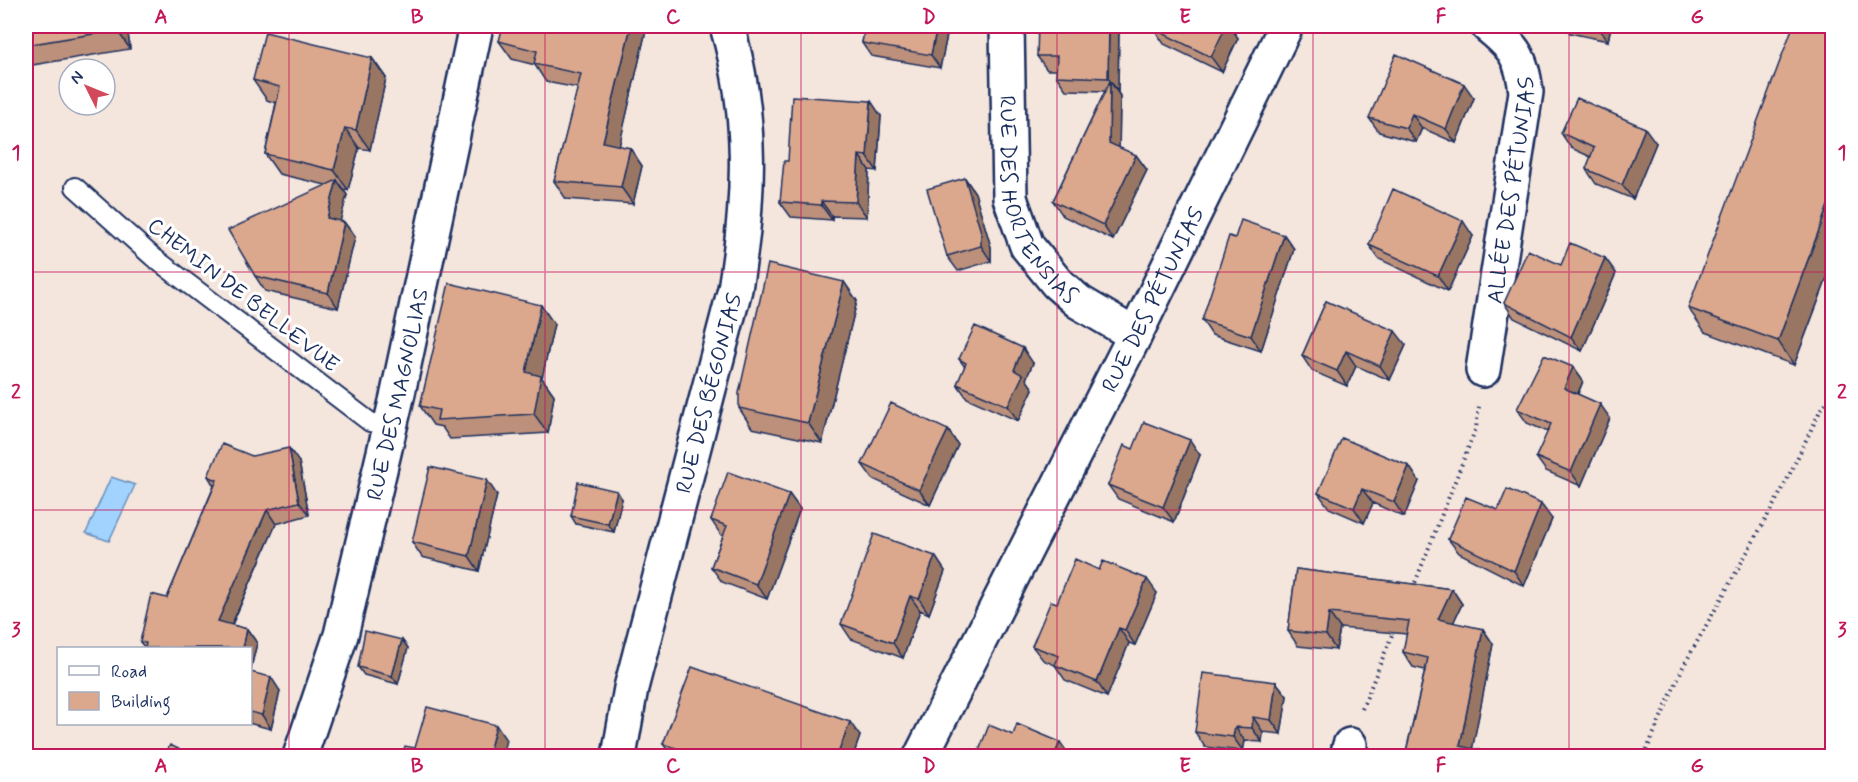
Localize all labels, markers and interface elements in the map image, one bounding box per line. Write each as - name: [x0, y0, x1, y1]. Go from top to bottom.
- text: A: [154, 4, 168, 31]
- text: B: [411, 4, 424, 31]
- text: C: [666, 4, 681, 31]
- text: D: [922, 4, 936, 31]
- text: E: [1179, 4, 1191, 31]
- text: F: [1436, 4, 1447, 31]
- text: G: [1690, 4, 1704, 31]
- north arrow: [57, 57, 117, 117]
- text: N: [66, 67, 88, 89]
- street label: ALLÉE DES PÉTUNIAS: [1481, 74, 1542, 306]
- street label: RUE DES HORTENSIAS: [992, 95, 1083, 311]
- text: 1: [12, 140, 20, 167]
- text: 1: [1838, 140, 1846, 167]
- street label: RUE DES PÉTUNIAS: [1096, 203, 1211, 397]
- street label: CHEMIN DE BELLEVUE: [141, 212, 344, 379]
- street label: RUE DES MAGNOLIAS: [361, 286, 436, 503]
- street label: RUE DES BÉGONIAS: [670, 290, 749, 496]
- text: 2: [11, 379, 21, 406]
- text: 2: [1837, 379, 1847, 406]
- text: 3: [11, 617, 21, 644]
- text: 3: [1837, 617, 1847, 644]
- legend: [57, 647, 252, 725]
- text: Road: [111, 660, 147, 684]
- text: Building: [111, 690, 171, 716]
- text: A: [154, 753, 168, 780]
- text: B: [411, 753, 424, 780]
- text: C: [666, 753, 681, 780]
- text: D: [922, 753, 936, 780]
- text: E: [1179, 753, 1191, 780]
- text: F: [1436, 753, 1447, 780]
- text: G: [1690, 753, 1704, 780]

